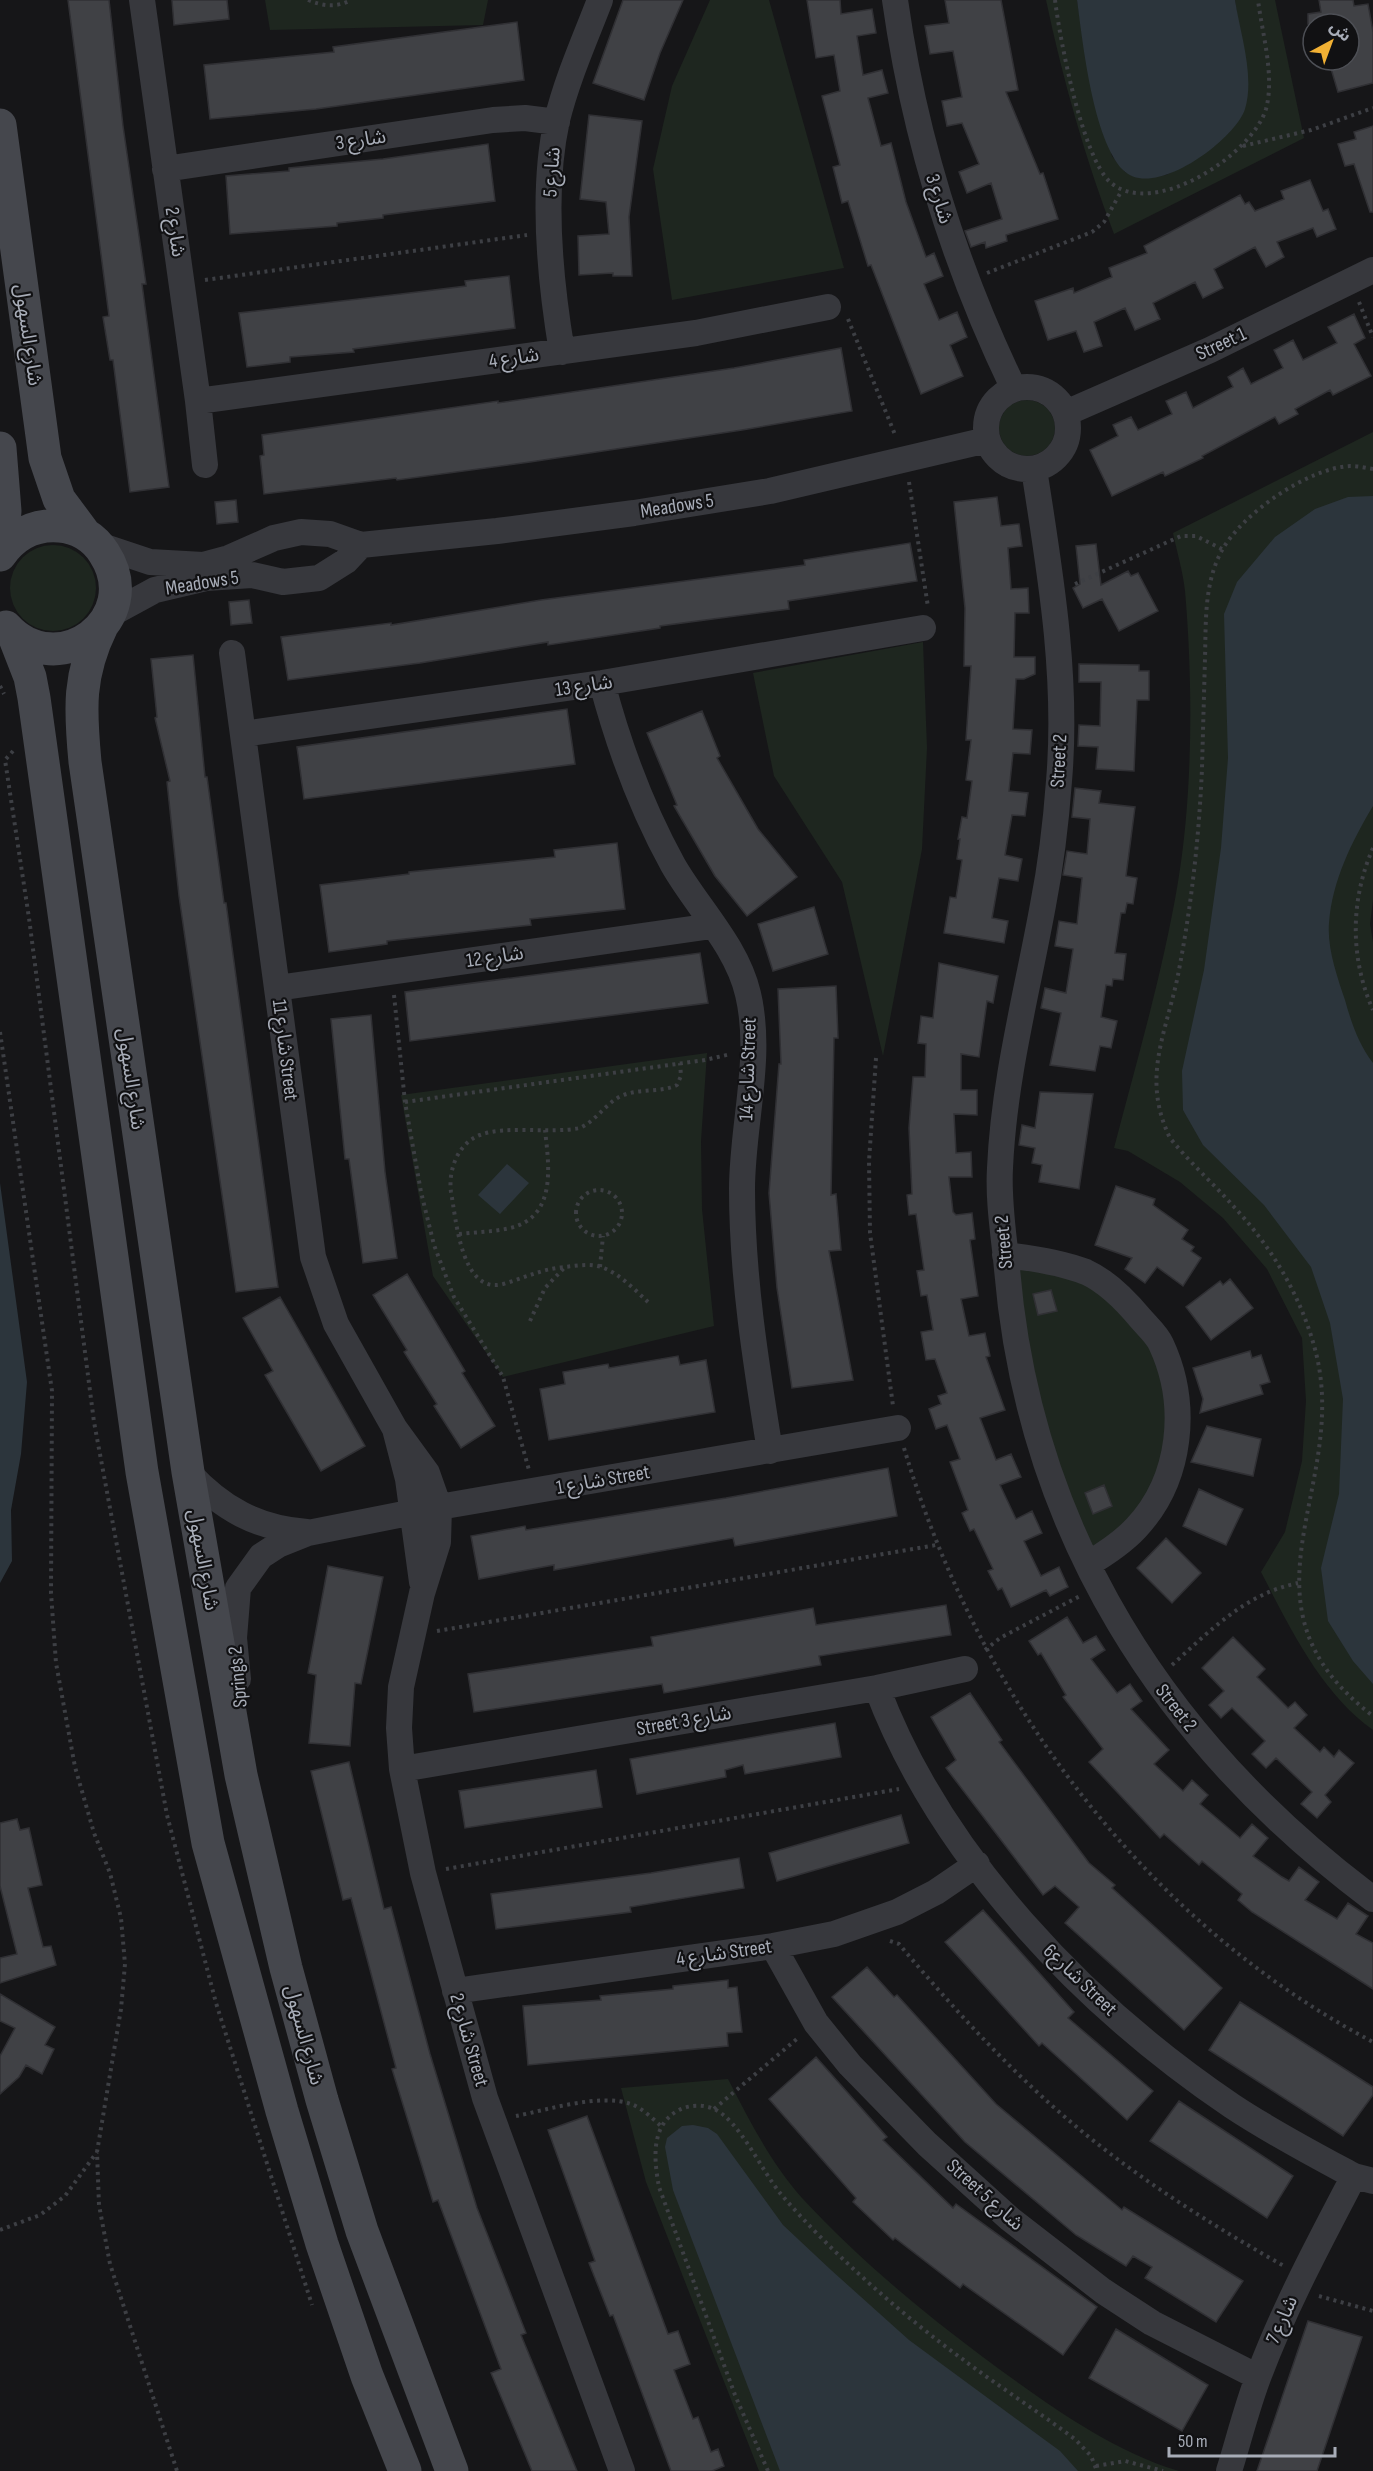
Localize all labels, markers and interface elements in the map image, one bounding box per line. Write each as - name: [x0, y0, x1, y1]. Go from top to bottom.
- north arrow: [1301, 12, 1361, 72]
- text: ش: [1325, 17, 1354, 46]
- street label: شارع 3: [334, 125, 388, 157]
- street label: شارع 5: [538, 146, 568, 198]
- street label: شارع 3: [918, 171, 958, 227]
- street label: شارع 2: [158, 205, 190, 259]
- street label: شارع السهول: [7, 283, 47, 388]
- street label: Street 1: [1192, 322, 1250, 366]
- street label: شارع 4: [487, 343, 541, 375]
- street label: Meadows 5: [639, 488, 715, 524]
- street label: Meadows 5: [164, 565, 240, 601]
- street label: شارع 13: [554, 670, 614, 704]
- street label: Street 2: [1046, 734, 1072, 788]
- street label: شارع 12: [465, 941, 525, 975]
- street label: شارع 11 Street: [265, 998, 303, 1102]
- street label: شارع 14 Street: [734, 1017, 764, 1121]
- street label: شارع السهول: [110, 1027, 150, 1132]
- street label: Street 2: [990, 1214, 1018, 1270]
- street label: شارع 1 Street: [554, 1460, 652, 1502]
- street label: شارع السهول: [180, 1507, 224, 1613]
- street label: Springs 2: [223, 1645, 253, 1709]
- street label: Street 2: [1150, 1679, 1202, 1737]
- street label: Street شارع 3: [635, 1701, 734, 1743]
- street label: شارع 4 Street: [675, 1934, 773, 1974]
- street label: شارع6 Street: [1037, 1939, 1122, 2022]
- street label: شارع السهول: [277, 1982, 329, 2088]
- street label: شارع 2 Street: [442, 1991, 494, 2090]
- street label: Street شارع 5: [940, 2154, 1029, 2237]
- street label: شارع 7: [1261, 2292, 1305, 2349]
- scale bar: [1169, 2420, 1336, 2458]
- text: 50 m: [1178, 2431, 1208, 2452]

